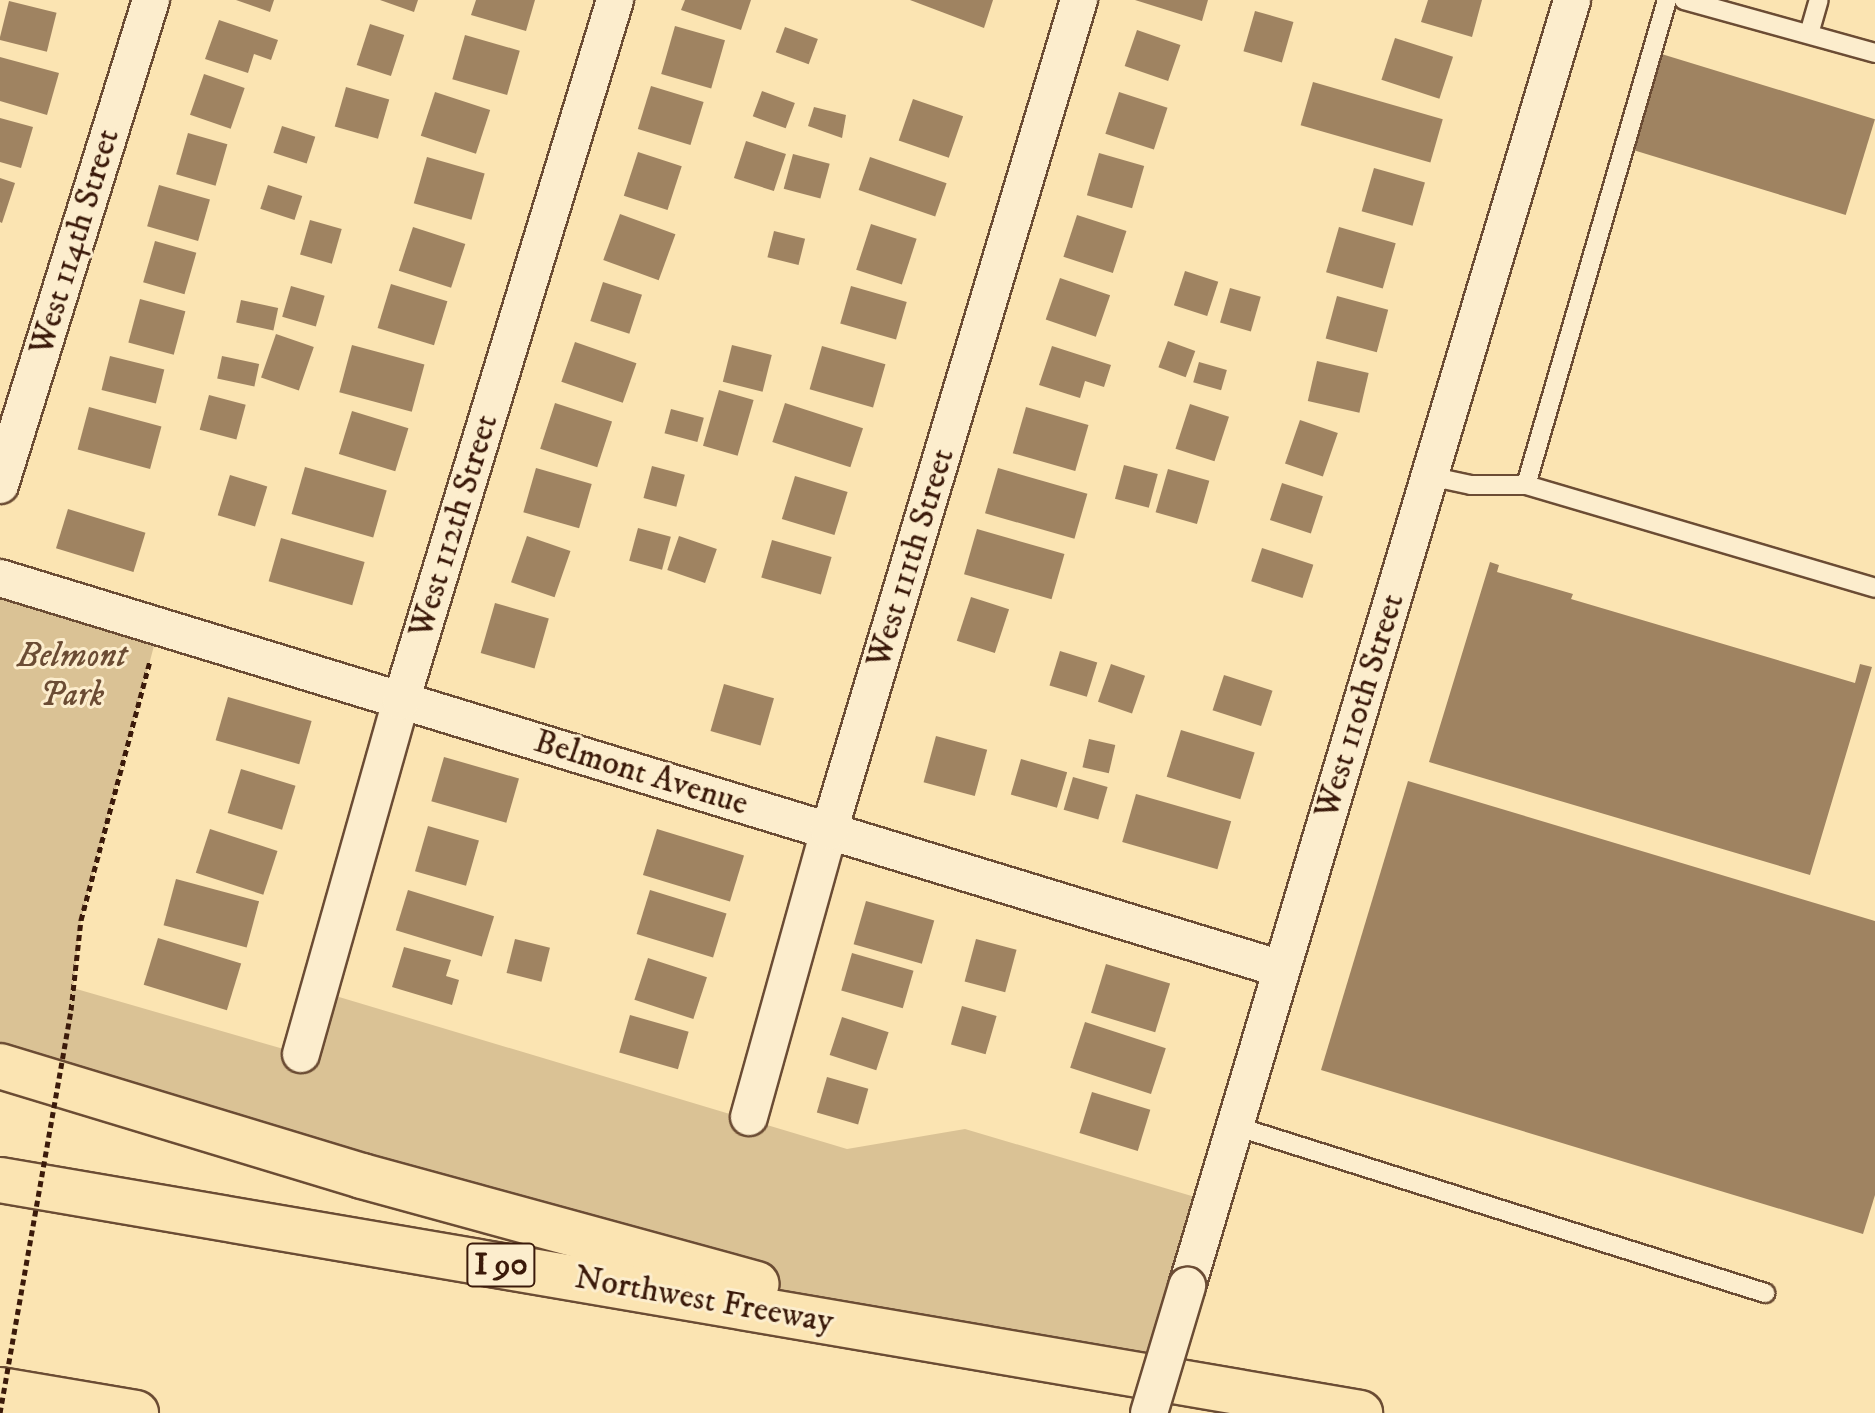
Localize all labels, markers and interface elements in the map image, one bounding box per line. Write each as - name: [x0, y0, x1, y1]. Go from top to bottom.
- street label: West 114th Street: [21, 124, 129, 360]
- street label: West 112th Street: [401, 409, 507, 643]
- street label: West 111th Street: [858, 443, 964, 673]
- street label: West 110th Street: [1306, 589, 1414, 823]
- park label: Belmont Park: [17, 636, 127, 716]
- street label: Belmont Avenue: [529, 721, 753, 825]
- road number: I 90: [465, 1237, 537, 1293]
- street label: Northwest Freeway: [571, 1257, 837, 1343]

